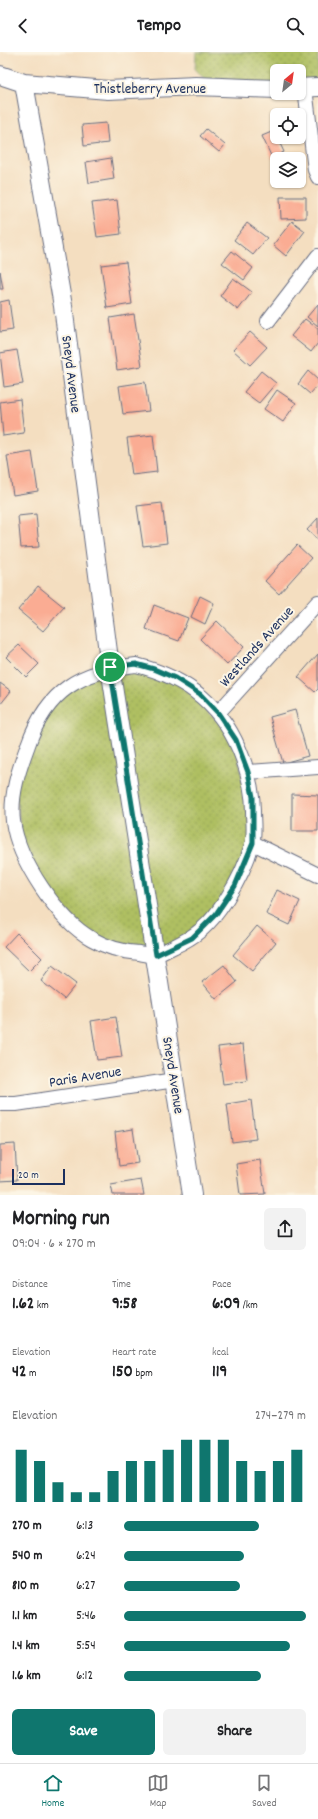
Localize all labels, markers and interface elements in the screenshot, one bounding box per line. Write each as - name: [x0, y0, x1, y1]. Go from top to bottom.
- text: Tempo: [137, 14, 181, 39]
- icon: back: [12, 15, 34, 37]
- icon: search: [284, 15, 306, 37]
- north arrow: [270, 64, 306, 100]
- map controls: [270, 64, 306, 188]
- street label: Thistleberry Avenue: [94, 79, 207, 101]
- button: locate: [270, 108, 306, 144]
- button: layers: [270, 152, 306, 188]
- street label: Sneyd Avenue: [54, 334, 86, 415]
- street label: Westlands Avenue: [215, 602, 300, 693]
- pin: [93, 650, 127, 684]
- icon: arrive: [99, 656, 121, 678]
- street label: Sneyd Avenue: [155, 1035, 189, 1116]
- street label: Paris Avenue: [48, 1061, 123, 1095]
- scale bar: [12, 1167, 65, 1186]
- text: 20 m: [18, 1168, 39, 1184]
- text: Morning run: [12, 1204, 110, 1235]
- button: share: [264, 1208, 306, 1250]
- text: 09:04 · 6 × 270 m: [12, 1235, 96, 1254]
- text: Distance: [12, 1277, 48, 1293]
- text: Time: [112, 1277, 131, 1293]
- text: Pace: [212, 1277, 231, 1293]
- text: 1.62: [12, 1293, 34, 1317]
- text: 9:58: [112, 1293, 137, 1317]
- text: 6:09: [212, 1293, 240, 1317]
- text: km: [34, 1298, 49, 1314]
- text: /km: [240, 1298, 258, 1314]
- text: Elevation: [12, 1345, 50, 1361]
- text: Heart rate: [112, 1345, 156, 1361]
- text: kcal: [212, 1345, 229, 1361]
- text: 42: [12, 1361, 26, 1385]
- text: 150: [112, 1361, 133, 1385]
- text: 119: [212, 1361, 227, 1385]
- text: m: [26, 1366, 37, 1382]
- text: bpm: [133, 1366, 153, 1382]
- text: Elevation: [12, 1407, 57, 1426]
- text: 274–279 m: [255, 1407, 306, 1426]
- text: 270 m: [12, 1517, 42, 1536]
- text: 6:13: [76, 1517, 93, 1536]
- text: 540 m: [12, 1547, 42, 1566]
- text: 6:24: [76, 1547, 96, 1566]
- text: 810 m: [12, 1577, 39, 1596]
- text: 6:27: [76, 1577, 95, 1596]
- text: 1.1 km: [12, 1607, 37, 1626]
- text: 5:46: [76, 1607, 96, 1626]
- text: 1.4 km: [12, 1637, 40, 1656]
- text: 5:54: [76, 1637, 96, 1656]
- text: 1.6 km: [12, 1667, 41, 1686]
- text: 6:12: [76, 1667, 93, 1686]
- button: Save: [12, 1709, 155, 1755]
- button: Share: [163, 1709, 306, 1755]
- tab: Home: [41, 1772, 64, 1812]
- tab: Map: [147, 1772, 169, 1812]
- tab: Saved: [252, 1772, 277, 1812]

